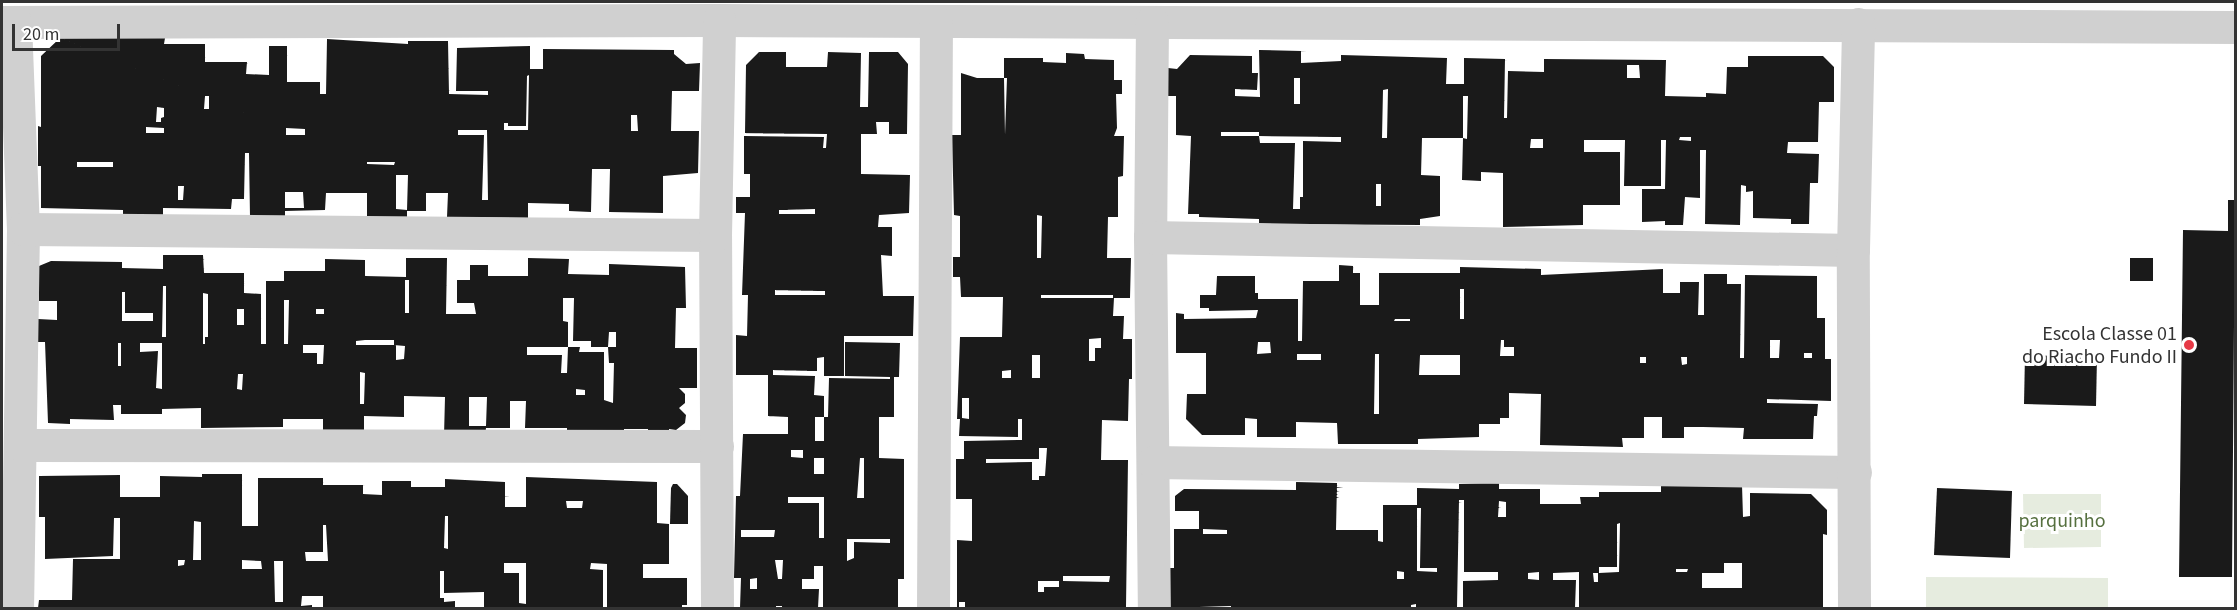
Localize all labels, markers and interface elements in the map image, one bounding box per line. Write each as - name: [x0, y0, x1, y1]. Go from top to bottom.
- scale bar: [15, 12, 123, 50]
- text: 20 m: [23, 22, 59, 47]
- place label: Escola Classe 01 do Riacho Fundo II: [2022, 322, 2177, 369]
- marker: Escola Classe 01 do Riacho Fundo II: [2182, 338, 2196, 352]
- park label: parquinho: [2018, 509, 2106, 533]

